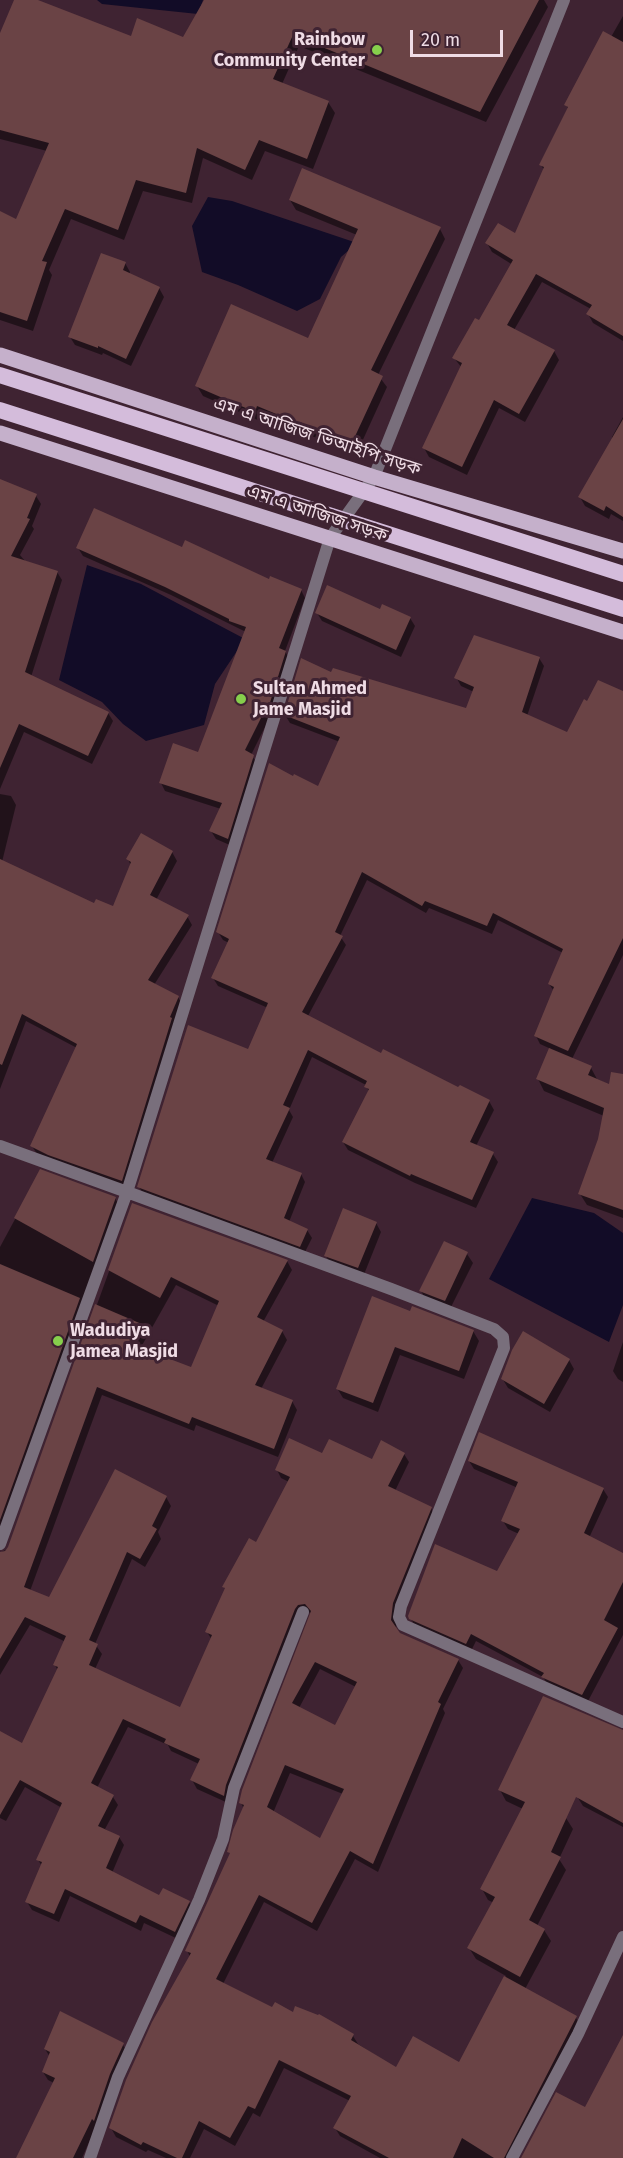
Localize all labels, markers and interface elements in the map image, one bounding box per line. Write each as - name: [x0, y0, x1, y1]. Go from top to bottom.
- scale bar: [413, 18, 506, 56]
- place label: Rainbow Community Center: [214, 29, 365, 72]
- text: 20 m: [421, 29, 460, 51]
- marker: Rainbow Community Center: [370, 43, 384, 57]
- street label: এম এ আজিজ ভিআইপি সড়ক: [210, 393, 424, 481]
- street label: এম এ আজিজ সড়ক: [244, 481, 390, 547]
- place label: Sultan Ahmed Jame Masjid: [253, 678, 367, 720]
- marker: Sultan Ahmed Jame Masjid: [234, 692, 248, 706]
- place label: Wadudiya Jamea Masjid: [70, 1320, 178, 1362]
- marker: Wadudiya Jamea Masjid: [51, 1334, 65, 1348]

